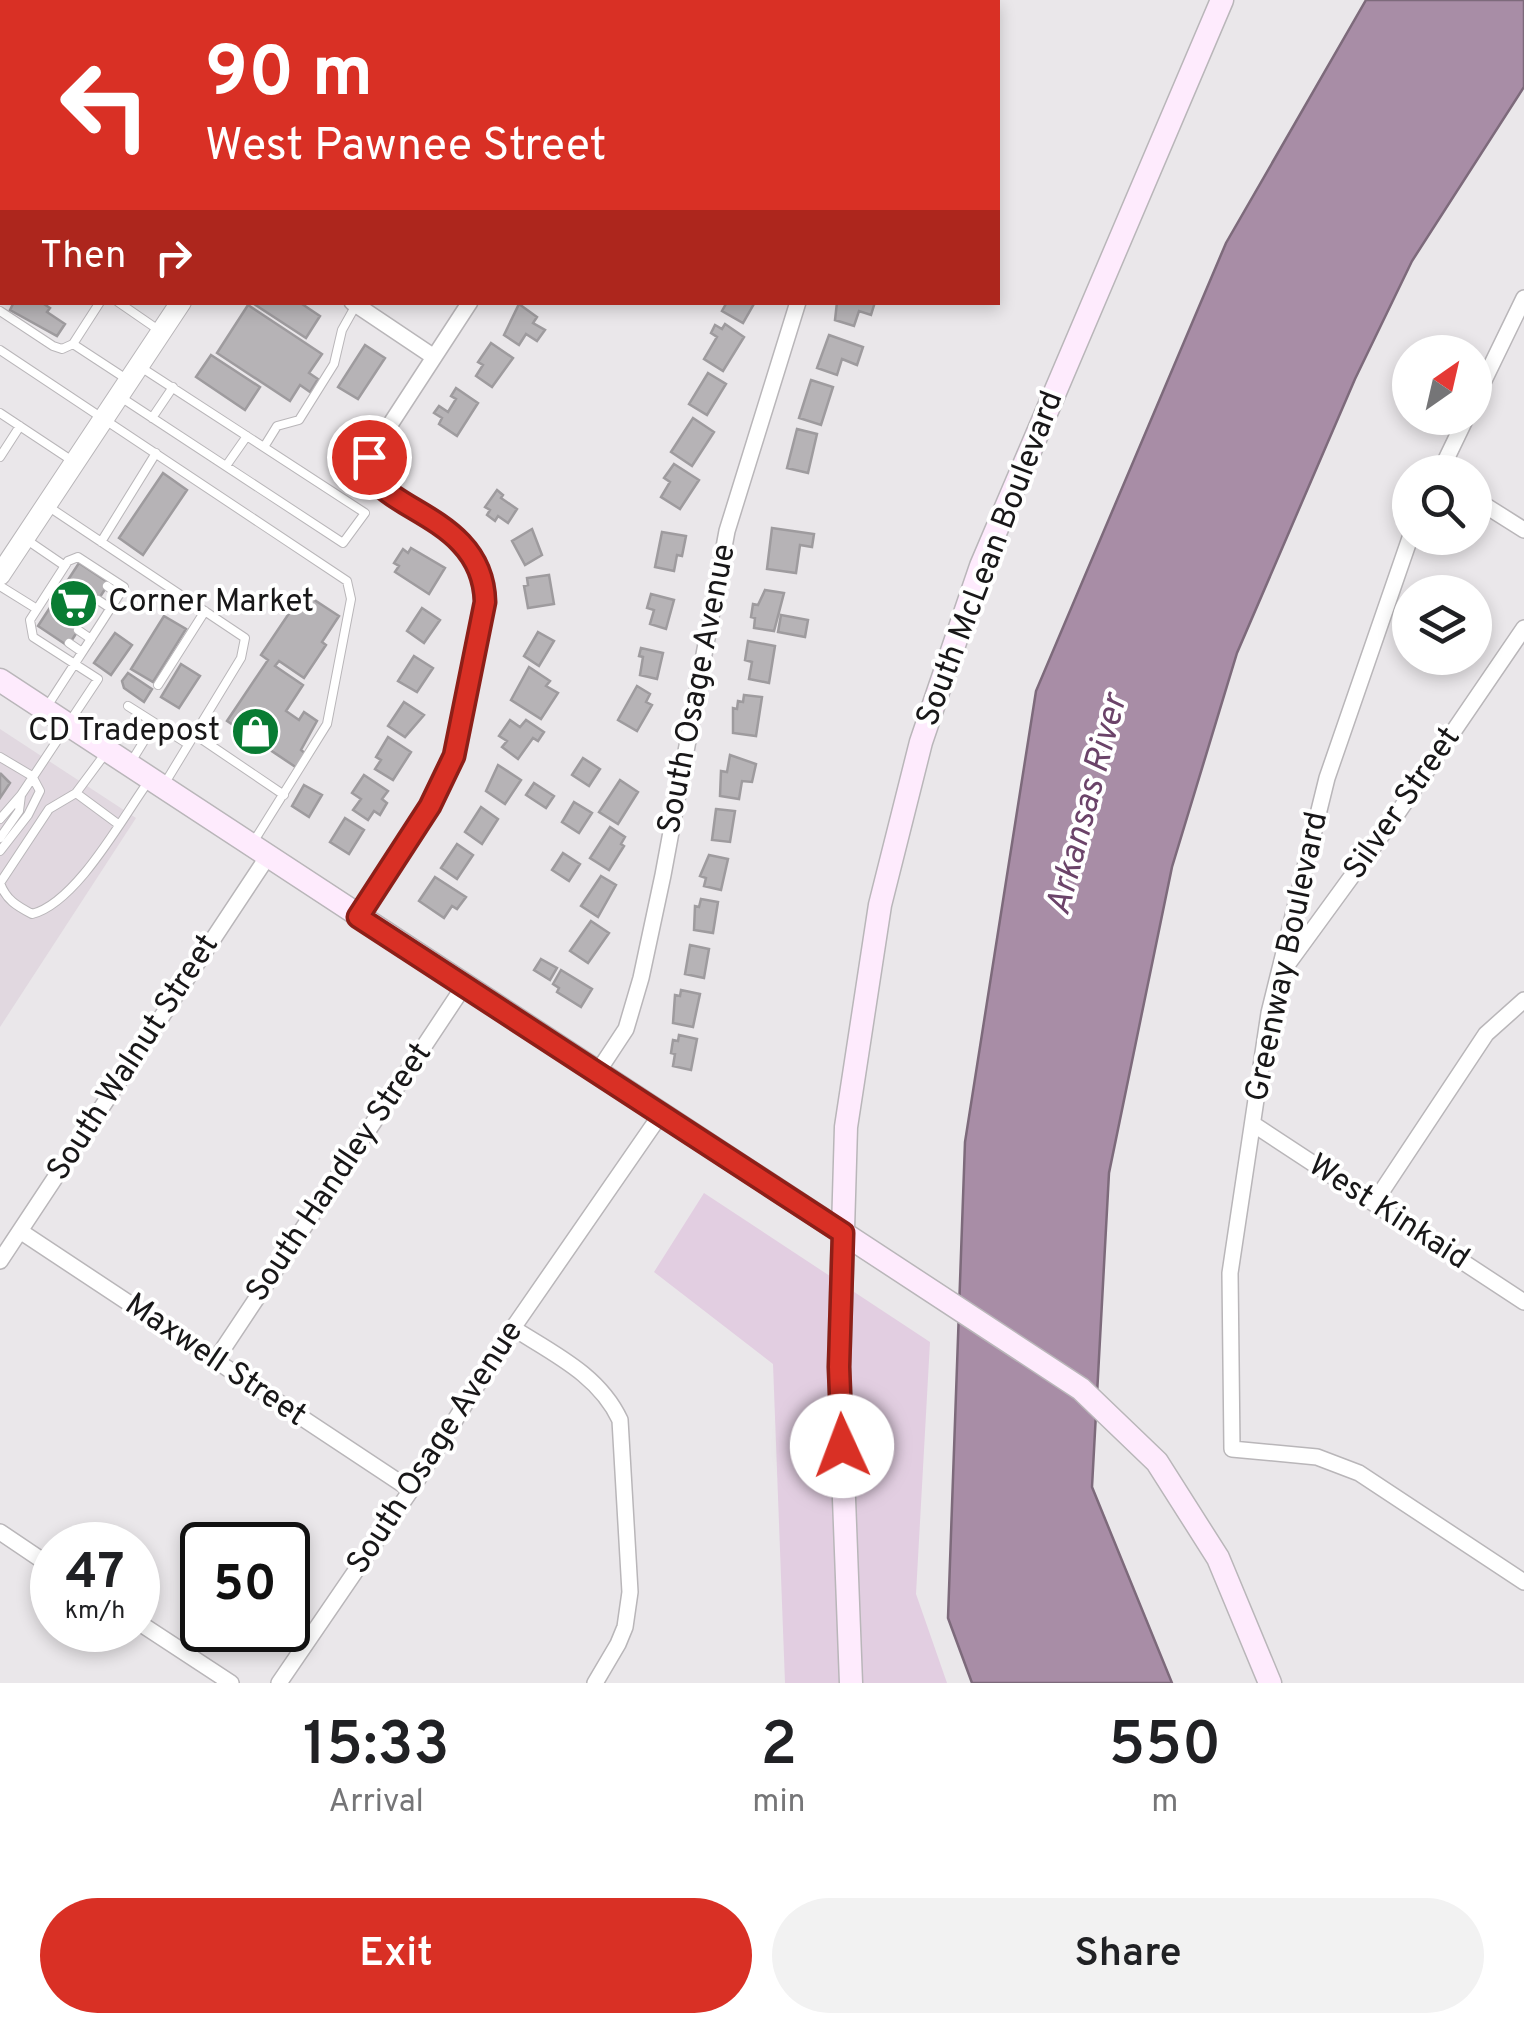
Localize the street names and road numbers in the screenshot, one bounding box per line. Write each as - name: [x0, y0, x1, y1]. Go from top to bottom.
- street label: South McLean Boulevard: [909, 386, 1073, 732]
- street label: South Osage Avenue: [650, 541, 746, 837]
- street label: Silver Street: [1336, 720, 1470, 888]
- street label: Greenway Boulevard: [1238, 808, 1338, 1106]
- street label: South Walnut Street: [39, 927, 229, 1189]
- street label: South Handley Street: [238, 1036, 442, 1310]
- street label: West Kinkaid: [1300, 1146, 1476, 1280]
- street label: Maxwell Street: [117, 1286, 313, 1436]
- street label: South Osage Avenue: [339, 1314, 533, 1582]

